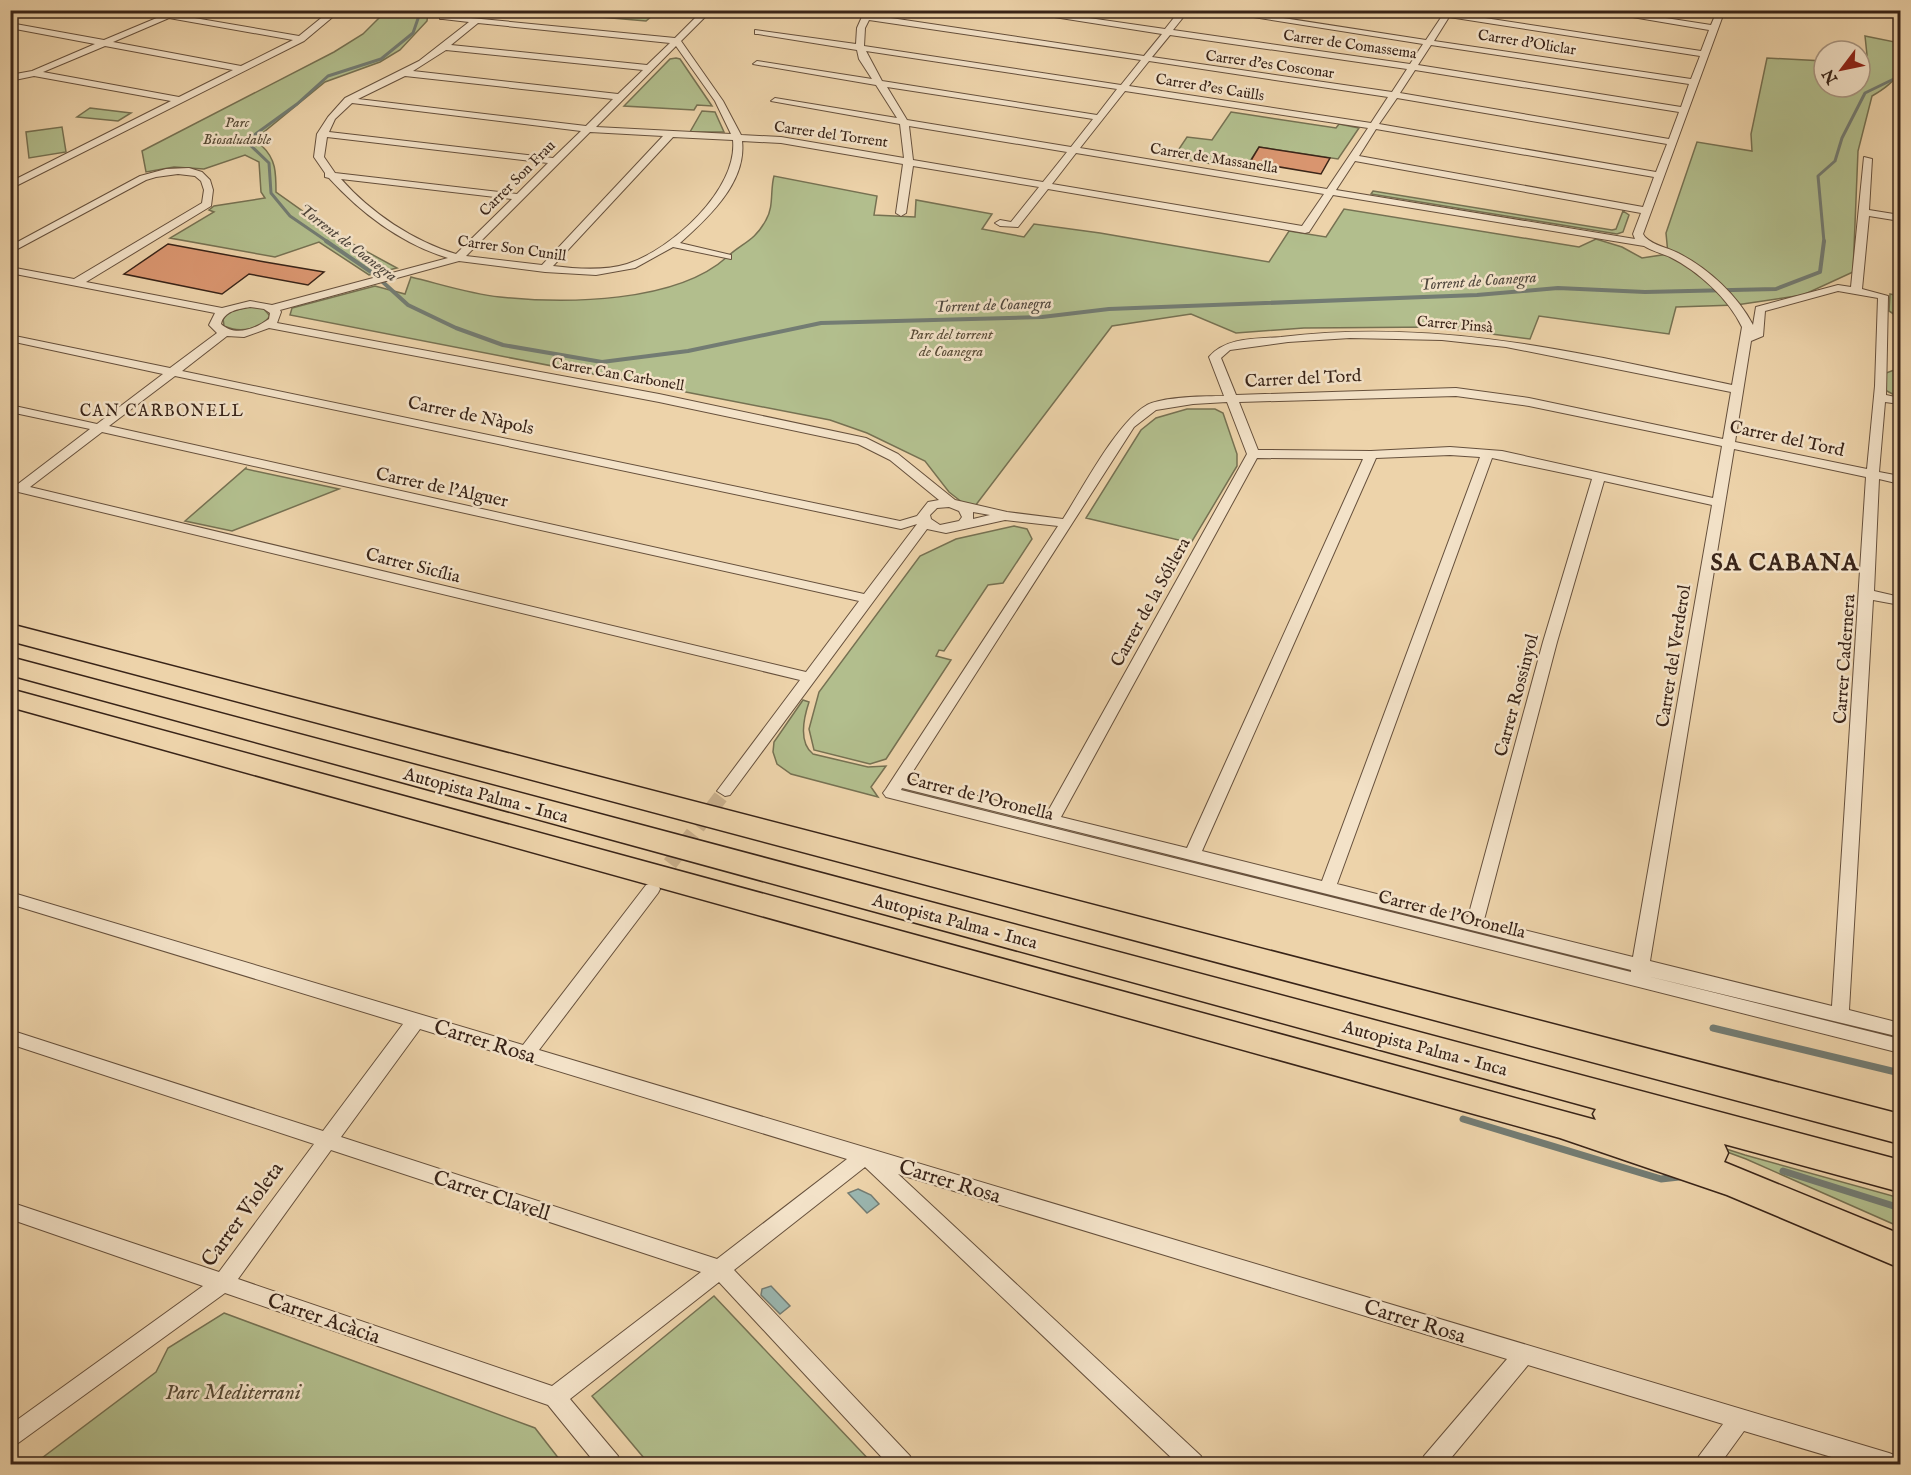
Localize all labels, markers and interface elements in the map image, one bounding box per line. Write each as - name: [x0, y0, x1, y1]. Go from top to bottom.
- street label: Carrer d'Oliclar: [1477, 25, 1578, 60]
- street label: Carrer de Comassema: [1282, 26, 1418, 63]
- north arrow: [1812, 39, 1872, 99]
- street label: Carrer d'es Cosconar: [1204, 46, 1336, 83]
- text: N: [1819, 65, 1844, 88]
- street label: Carrer d'es Caülls: [1154, 70, 1266, 105]
- park label: Parc Biosaludable: [203, 113, 271, 149]
- street label: Carrer del Torrent: [773, 117, 889, 152]
- street label: Carrer Son Frau: [475, 136, 560, 220]
- street label: Carrer de Massanella: [1149, 139, 1280, 178]
- water label: Torrent de Coanegra: [295, 200, 401, 287]
- street label: Carrer Son Cunill: [456, 231, 568, 266]
- water label: Torrent de Coanegra: [1419, 268, 1537, 296]
- water label: Torrent de Coanegra: [934, 294, 1052, 318]
- street label: Carrer Pinsà: [1416, 312, 1494, 337]
- park label: Parc del torrent de Coanegra: [909, 325, 994, 362]
- street label: Carrer Can Carbonell: [550, 353, 687, 396]
- street label: Carrer del Tord: [1244, 365, 1362, 394]
- street label: Carrer de Nàpols: [406, 392, 536, 441]
- district label: CAN CARBONELL: [80, 402, 244, 422]
- street label: Carrer del Tord: [1727, 416, 1847, 463]
- street label: Carrer de l'Alguer: [373, 463, 510, 514]
- street label: Carrer de la Sól·lera: [1106, 534, 1197, 671]
- street label: Carrer Sicília: [363, 544, 463, 589]
- district label: SA CABANA: [1710, 548, 1860, 579]
- street label: Carrer del Verderol: [1652, 583, 1697, 729]
- street label: Carrer Cadernera: [1829, 593, 1862, 725]
- street label: Carrer Rossinyol: [1490, 632, 1545, 759]
- street label: Autopista Palma - Inca: [400, 763, 571, 830]
- street label: Carrer de l'Oronella: [904, 768, 1056, 827]
- street label: Carrer de l'Oronella: [1376, 886, 1528, 945]
- street label: Autopista Palma - Inca: [869, 889, 1040, 956]
- street label: Carrer Rosa: [430, 1014, 540, 1071]
- street label: Autopista Palma - Inca: [1339, 1016, 1510, 1083]
- street label: Carrer Rosa: [895, 1154, 1005, 1211]
- street label: Carrer Violeta: [196, 1156, 291, 1273]
- street label: Carrer Clavell: [430, 1165, 554, 1228]
- street label: Carrer Acàcia: [264, 1288, 384, 1352]
- street label: Carrer Rosa: [1360, 1294, 1470, 1351]
- park label: Parc Mediterrani: [165, 1380, 303, 1407]

